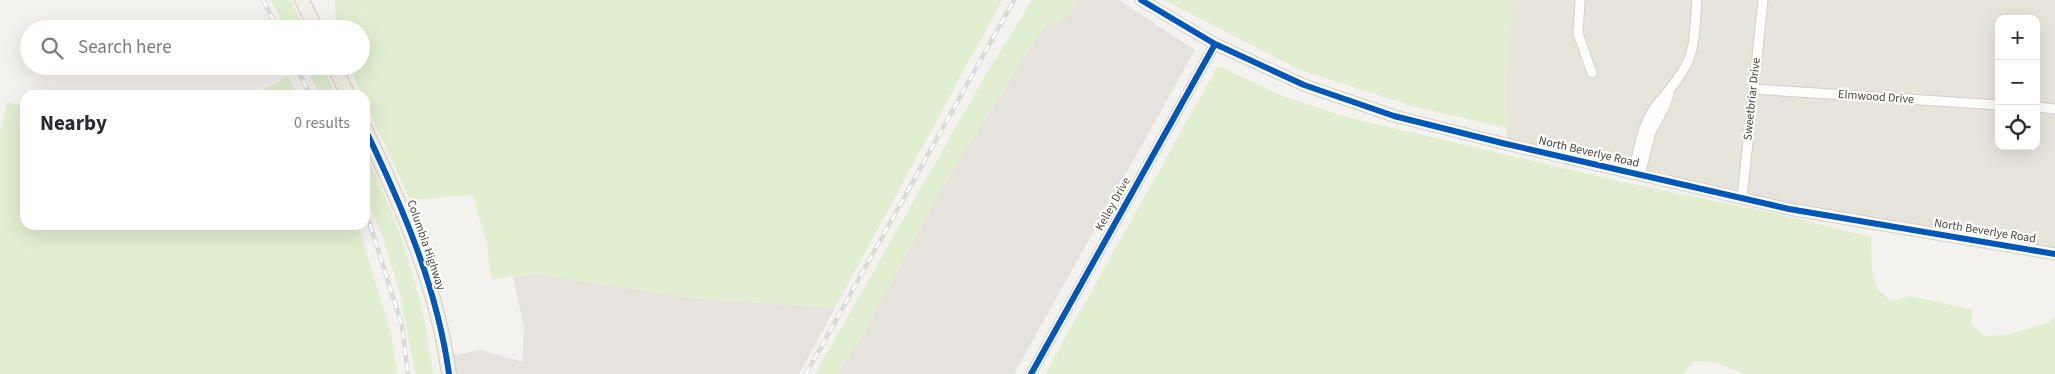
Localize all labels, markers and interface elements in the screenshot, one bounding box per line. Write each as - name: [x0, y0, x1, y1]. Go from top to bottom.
- map controls: [1995, 15, 2040, 150]
- button: +: [1995, 15, 2040, 60]
- search box: [20, 20, 370, 75]
- icon: search: [38, 34, 66, 62]
- text: Search here: [78, 34, 172, 61]
- street label: Sweetbriar Drive: [1739, 57, 1765, 141]
- button: −: [1995, 60, 2040, 105]
- street label: Elmwood Drive: [1837, 86, 1915, 108]
- button: locate: [1995, 105, 2040, 150]
- text: Nearby: [40, 108, 107, 138]
- text: 0 results: [294, 112, 350, 134]
- street label: North Beverlye Road: [1537, 132, 1641, 172]
- street label: Kelley Drive: [1091, 174, 1135, 234]
- street label: Columbia Highway: [403, 198, 450, 293]
- street label: North Beverlye Road: [1933, 215, 2037, 247]

